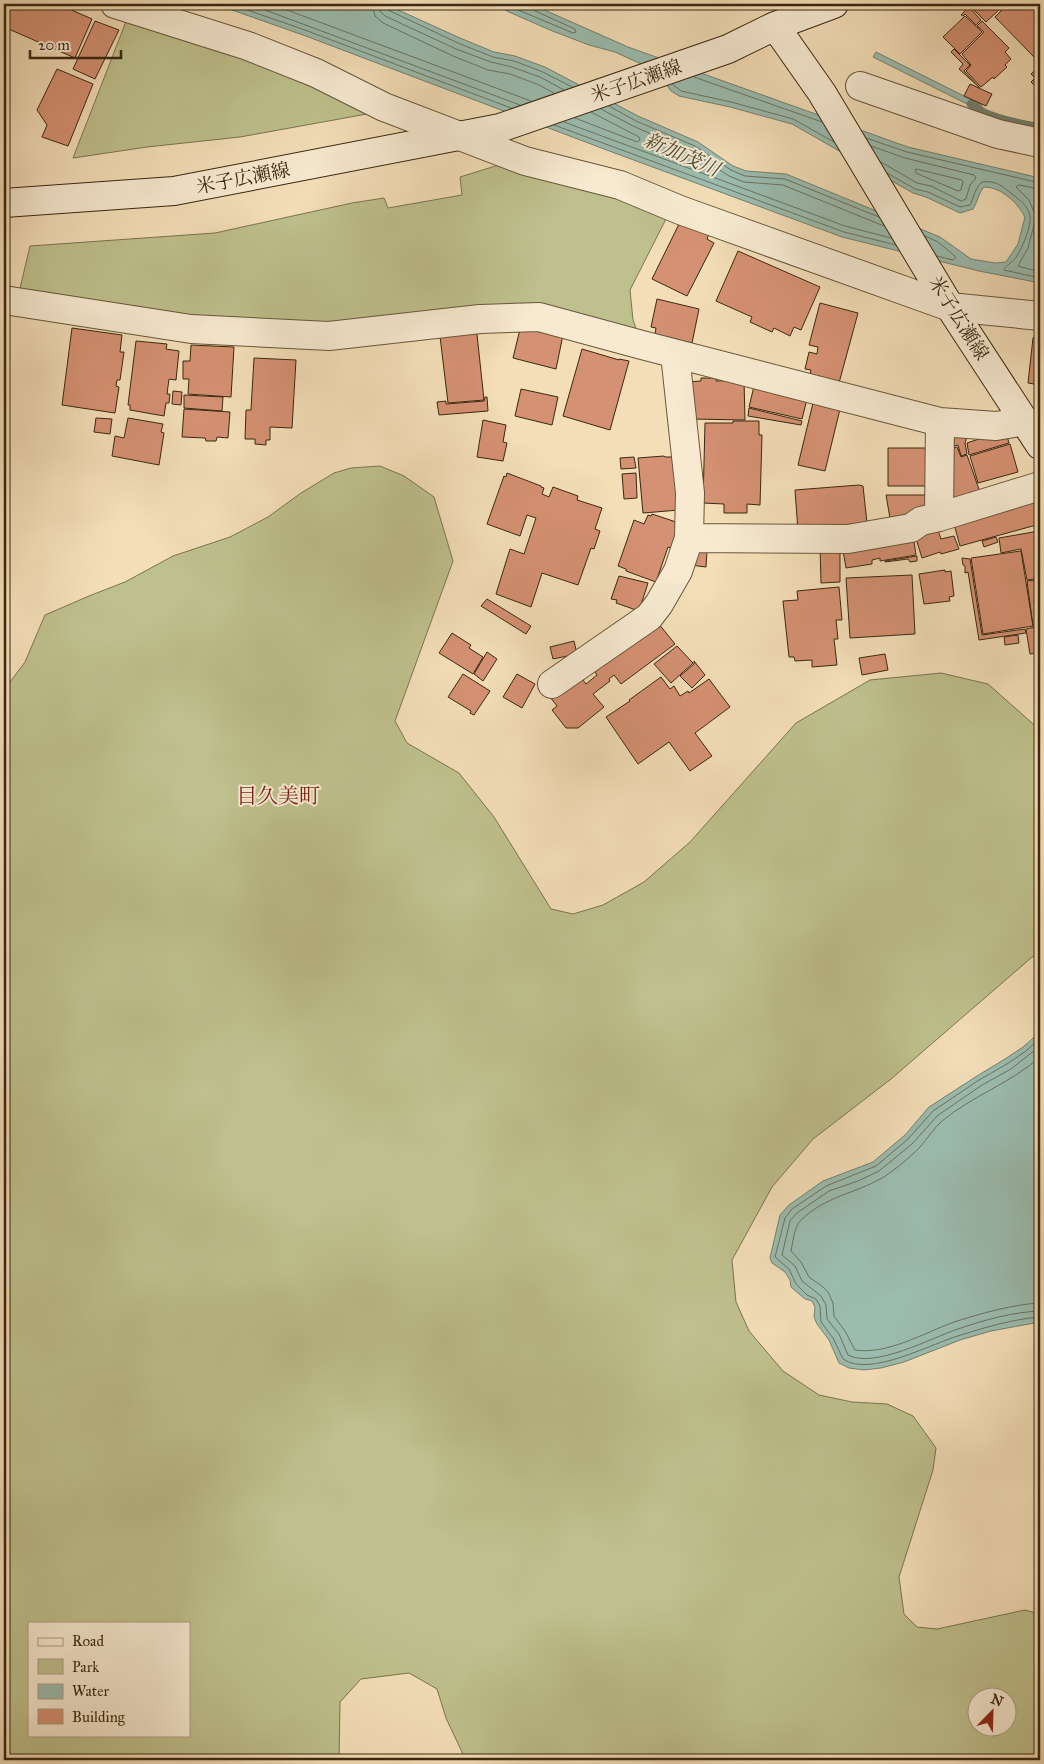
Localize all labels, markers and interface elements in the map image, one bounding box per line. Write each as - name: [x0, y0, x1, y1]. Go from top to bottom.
- scale bar: [30, 28, 121, 60]
- text: 20 m: [38, 36, 70, 54]
- street label: 米子広瀬線: [587, 55, 685, 107]
- water label: 新加茂川: [641, 127, 725, 182]
- street label: 米子広瀬線: [194, 158, 292, 198]
- street label: 米子広瀬線: [924, 272, 994, 364]
- district label: 目久美町: [236, 783, 320, 809]
- legend: [28, 1622, 190, 1736]
- text: Road: [72, 1632, 104, 1650]
- text: Park: [72, 1658, 99, 1676]
- text: Water: [72, 1682, 109, 1700]
- north arrow: [966, 1686, 1016, 1736]
- text: N: [988, 1690, 1006, 1711]
- text: Building: [72, 1708, 126, 1726]

